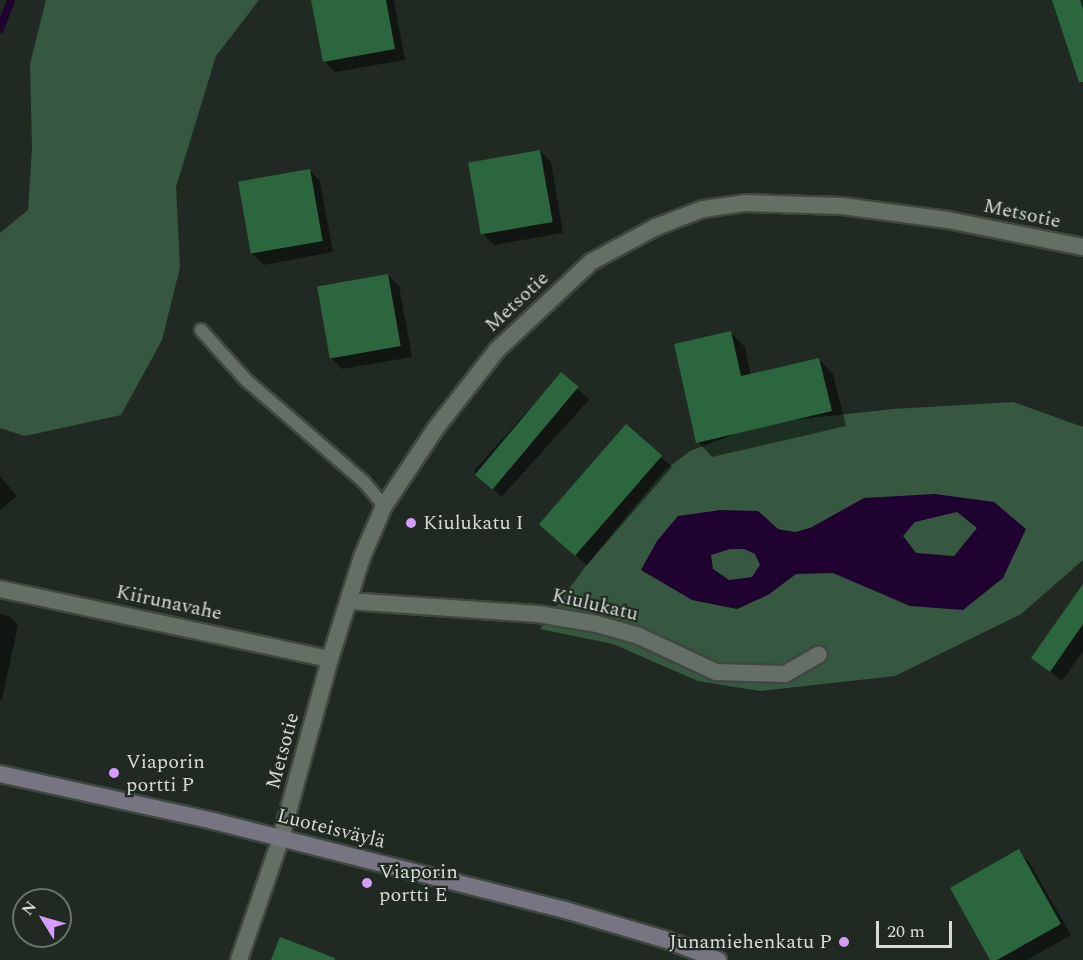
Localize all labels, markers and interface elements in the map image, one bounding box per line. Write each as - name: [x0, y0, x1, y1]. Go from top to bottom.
- street label: Metsotie: [981, 194, 1063, 234]
- street label: Metsotie: [480, 266, 554, 338]
- place label: Kiulukatu I: [423, 511, 523, 535]
- marker: Kiulukatu I: [404, 516, 418, 530]
- street label: Kiirunavahe: [114, 580, 224, 626]
- street label: Kiulukatu: [550, 583, 640, 627]
- street label: Metsotie: [261, 710, 305, 792]
- place label: Viaporin portti P: [126, 750, 205, 797]
- marker: Viaporin portti P: [107, 766, 121, 780]
- street label: Luoteisväylä: [274, 804, 388, 854]
- place label: Viaporin portti E: [379, 860, 458, 907]
- marker: Viaporin portti E: [360, 876, 374, 890]
- north arrow: [12, 888, 72, 948]
- text: N: [16, 896, 43, 921]
- scale bar: [879, 909, 956, 947]
- text: 20 m: [887, 918, 925, 945]
- place label: Junamiehenkatu P: [669, 930, 832, 954]
- marker: Junamiehenkatu P: [837, 935, 851, 949]

